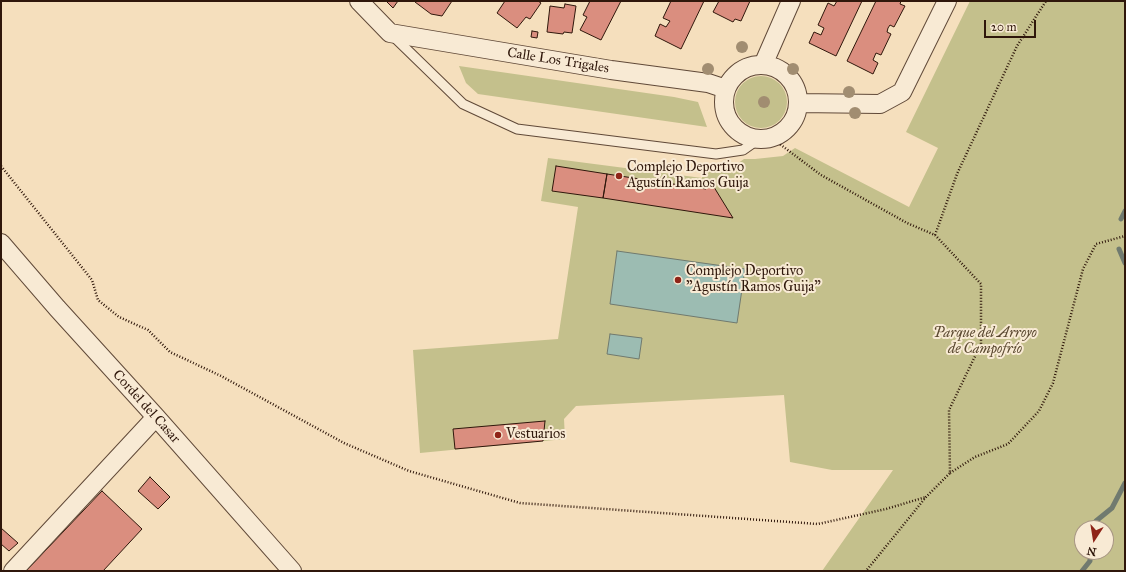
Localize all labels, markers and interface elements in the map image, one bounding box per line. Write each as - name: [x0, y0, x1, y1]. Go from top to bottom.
- scale bar: [986, 12, 1038, 38]
- text: 20 m: [991, 20, 1017, 34]
- street label: Calle Los Trigales: [506, 45, 610, 77]
- place label: Complejo Deportivo Agustín Ramos Guija: [627, 160, 749, 192]
- marker: Complejo Deportivo Agustín Ramos Guija: [614, 171, 624, 181]
- place label: Complejo Deportivo "Agustín Ramos Guija": [686, 264, 821, 296]
- marker: Complejo Deportivo "Agustín Ramos Guija": [673, 275, 683, 285]
- park label: Parque del Arroyo de Campofrío: [933, 326, 1037, 358]
- street label: Cordel del Casar: [109, 367, 183, 447]
- place label: Vestuarios: [506, 427, 565, 443]
- marker: Vestuarios: [493, 430, 503, 440]
- north arrow: [1074, 520, 1114, 560]
- text: N: [1086, 544, 1098, 559]

